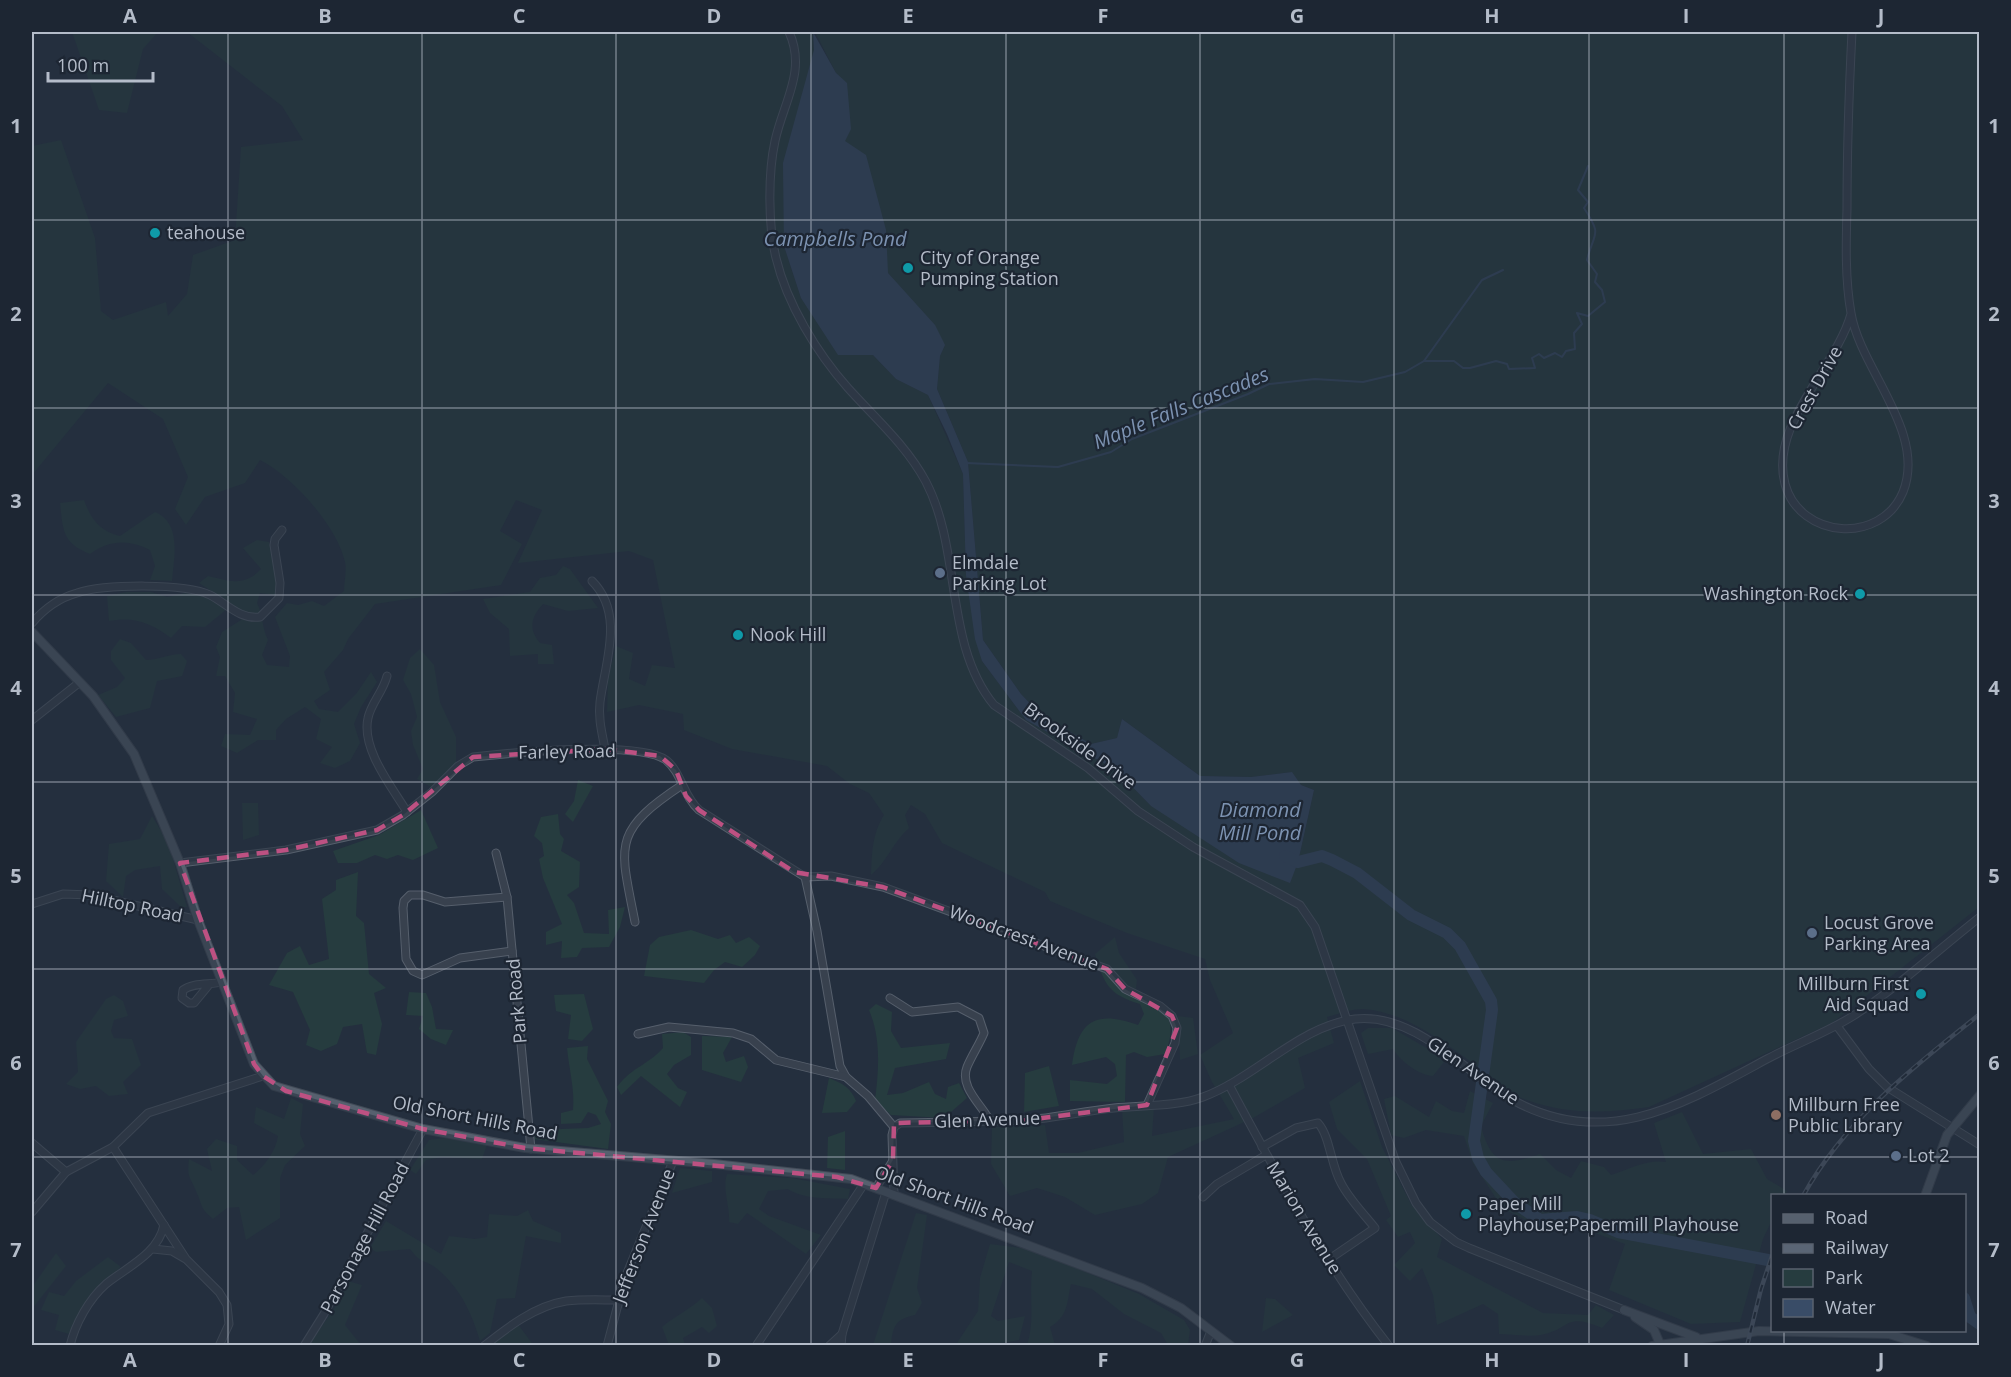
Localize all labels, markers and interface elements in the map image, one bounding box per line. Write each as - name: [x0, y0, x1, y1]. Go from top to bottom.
- text: A: [123, 2, 137, 29]
- text: B: [318, 2, 332, 29]
- text: C: [513, 2, 526, 29]
- text: D: [707, 2, 721, 29]
- text: E: [902, 2, 914, 29]
- text: F: [1098, 2, 1108, 29]
- text: G: [1290, 2, 1304, 29]
- text: H: [1484, 2, 1500, 29]
- text: I: [1683, 2, 1689, 29]
- text: J: [1876, 2, 1884, 29]
- scale bar: [48, 45, 153, 83]
- text: 100 m: [57, 53, 109, 77]
- text: 1: [10, 112, 22, 139]
- text: 1: [1988, 112, 2000, 139]
- place label: teahouse: [167, 220, 245, 244]
- water label: Campbells Pond: [763, 225, 907, 252]
- marker: teahouse: [148, 226, 162, 240]
- place label: City of Orange Pumping Station: [920, 245, 1059, 290]
- marker: City of Orange Pumping Station: [901, 261, 915, 275]
- text: 2: [10, 300, 22, 327]
- text: 2: [1988, 300, 2000, 327]
- street label: Crest Drive: [1781, 341, 1847, 434]
- water label: Maple Falls Cascades: [1089, 360, 1273, 455]
- text: 3: [10, 487, 22, 514]
- text: 3: [1988, 487, 2000, 514]
- place label: Elmdale Parking Lot: [952, 550, 1046, 595]
- marker: Elmdale Parking Lot: [933, 566, 947, 580]
- place label: Washington Rock: [1703, 581, 1849, 605]
- marker: Washington Rock: [1853, 587, 1867, 601]
- place label: Nook Hill: [750, 622, 826, 646]
- marker: Nook Hill: [731, 628, 745, 642]
- text: 4: [10, 674, 22, 701]
- text: 4: [1988, 674, 2000, 701]
- street label: Brookside Drive: [1020, 696, 1141, 794]
- street label: Farley Road: [518, 738, 616, 764]
- water label: Diamond Mill Pond: [1219, 796, 1302, 846]
- text: 5: [10, 862, 22, 889]
- text: 5: [1988, 862, 2000, 889]
- street label: Hilltop Road: [79, 883, 185, 927]
- street label: Woodcrest Avenue: [946, 899, 1103, 975]
- place label: Locust Grove Parking Area: [1824, 910, 1934, 955]
- marker: Locust Grove Parking Area: [1805, 926, 1819, 940]
- street label: Park Road: [500, 958, 532, 1045]
- place label: Millburn First Aid Squad: [1798, 971, 1909, 1016]
- marker: Millburn First Aid Squad: [1914, 987, 1928, 1001]
- street label: Glen Avenue: [1423, 1031, 1524, 1110]
- text: 6: [10, 1049, 22, 1076]
- text: 6: [1988, 1049, 2000, 1076]
- street label: Old Short Hills Road: [391, 1089, 560, 1145]
- place label: Millburn Free Public Library: [1788, 1092, 1903, 1137]
- street label: Glen Avenue: [934, 1105, 1040, 1133]
- marker: Millburn Free Public Library: [1769, 1108, 1783, 1122]
- place label: Lot 2: [1908, 1143, 1950, 1167]
- marker: Lot 2: [1889, 1149, 1903, 1163]
- street label: Marion Avenue: [1262, 1157, 1348, 1278]
- street label: Parsonage Hill Road: [314, 1158, 414, 1317]
- street label: Old Short Hills Road: [872, 1159, 1037, 1239]
- street label: Jefferson Avenue: [606, 1165, 680, 1308]
- place label: Paper Mill Playhouse;Papermill Playhouse: [1478, 1191, 1739, 1236]
- legend: [1771, 1194, 1966, 1332]
- text: Road: [1825, 1205, 1868, 1229]
- marker: Paper Mill Playhouse;Papermill Playhouse: [1459, 1207, 1473, 1221]
- text: Railway: [1825, 1235, 1889, 1259]
- text: 7: [10, 1236, 22, 1263]
- text: 7: [1988, 1236, 2000, 1263]
- text: Park: [1825, 1265, 1863, 1289]
- text: Water: [1825, 1295, 1876, 1319]
- text: A: [123, 1346, 137, 1373]
- text: B: [318, 1346, 332, 1373]
- text: C: [513, 1346, 526, 1373]
- text: D: [707, 1346, 721, 1373]
- text: E: [902, 1346, 914, 1373]
- text: F: [1098, 1346, 1108, 1373]
- text: G: [1290, 1346, 1304, 1373]
- text: H: [1484, 1346, 1500, 1373]
- text: I: [1683, 1346, 1689, 1373]
- text: J: [1876, 1346, 1884, 1373]

